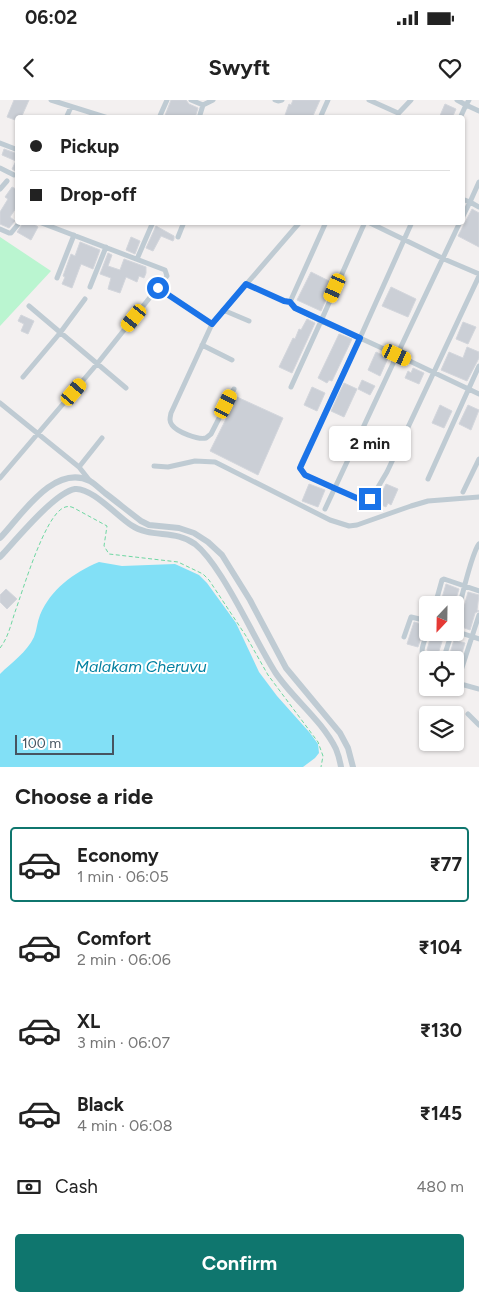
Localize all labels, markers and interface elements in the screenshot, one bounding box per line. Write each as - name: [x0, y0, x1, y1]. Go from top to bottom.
- text: 06:02: [25, 6, 77, 29]
- icon: back: [15, 54, 43, 82]
- text: Swyft: [209, 54, 270, 81]
- icon: heart: [436, 54, 464, 82]
- text: Pickup: [60, 135, 119, 158]
- text: Drop-off: [60, 183, 137, 206]
- car: [322, 271, 347, 305]
- route start: [147, 277, 169, 299]
- car: [118, 302, 149, 334]
- car: [380, 342, 413, 368]
- car: [58, 376, 89, 408]
- car: [212, 387, 239, 421]
- callout: 2 min: [329, 426, 411, 462]
- text: 2 min: [350, 434, 390, 453]
- route end: [359, 488, 381, 510]
- north arrow: [419, 596, 464, 641]
- map controls: [419, 596, 464, 751]
- button: locate: [419, 651, 464, 696]
- water label: Malakam Cheruvu: [75, 657, 207, 676]
- button: layers: [419, 706, 464, 751]
- scale bar: [15, 732, 114, 755]
- text: 100 m: [22, 735, 61, 752]
- text: Choose a ride: [15, 783, 153, 810]
- icon: car: [17, 842, 62, 887]
- text: Economy: [77, 844, 159, 867]
- text: ₹77: [429, 853, 462, 876]
- text: 1 min · 06:05: [77, 867, 169, 886]
- icon: car: [17, 925, 62, 970]
- text: Comfort: [77, 927, 152, 950]
- text: ₹104: [418, 936, 462, 959]
- text: 2 min · 06:06: [77, 950, 171, 969]
- icon: car: [17, 1008, 62, 1053]
- text: XL: [77, 1010, 100, 1033]
- text: ₹130: [420, 1019, 462, 1042]
- text: 3 min · 06:07: [77, 1033, 170, 1052]
- icon: car: [17, 1091, 62, 1136]
- text: Black: [77, 1093, 124, 1116]
- text: ₹145: [420, 1102, 462, 1125]
- text: 4 min · 06:08: [77, 1116, 173, 1135]
- icon: cash: [15, 1173, 43, 1201]
- text: Cash: [55, 1175, 98, 1198]
- text: 480 m: [416, 1177, 464, 1196]
- button: Confirm: [15, 1234, 464, 1292]

